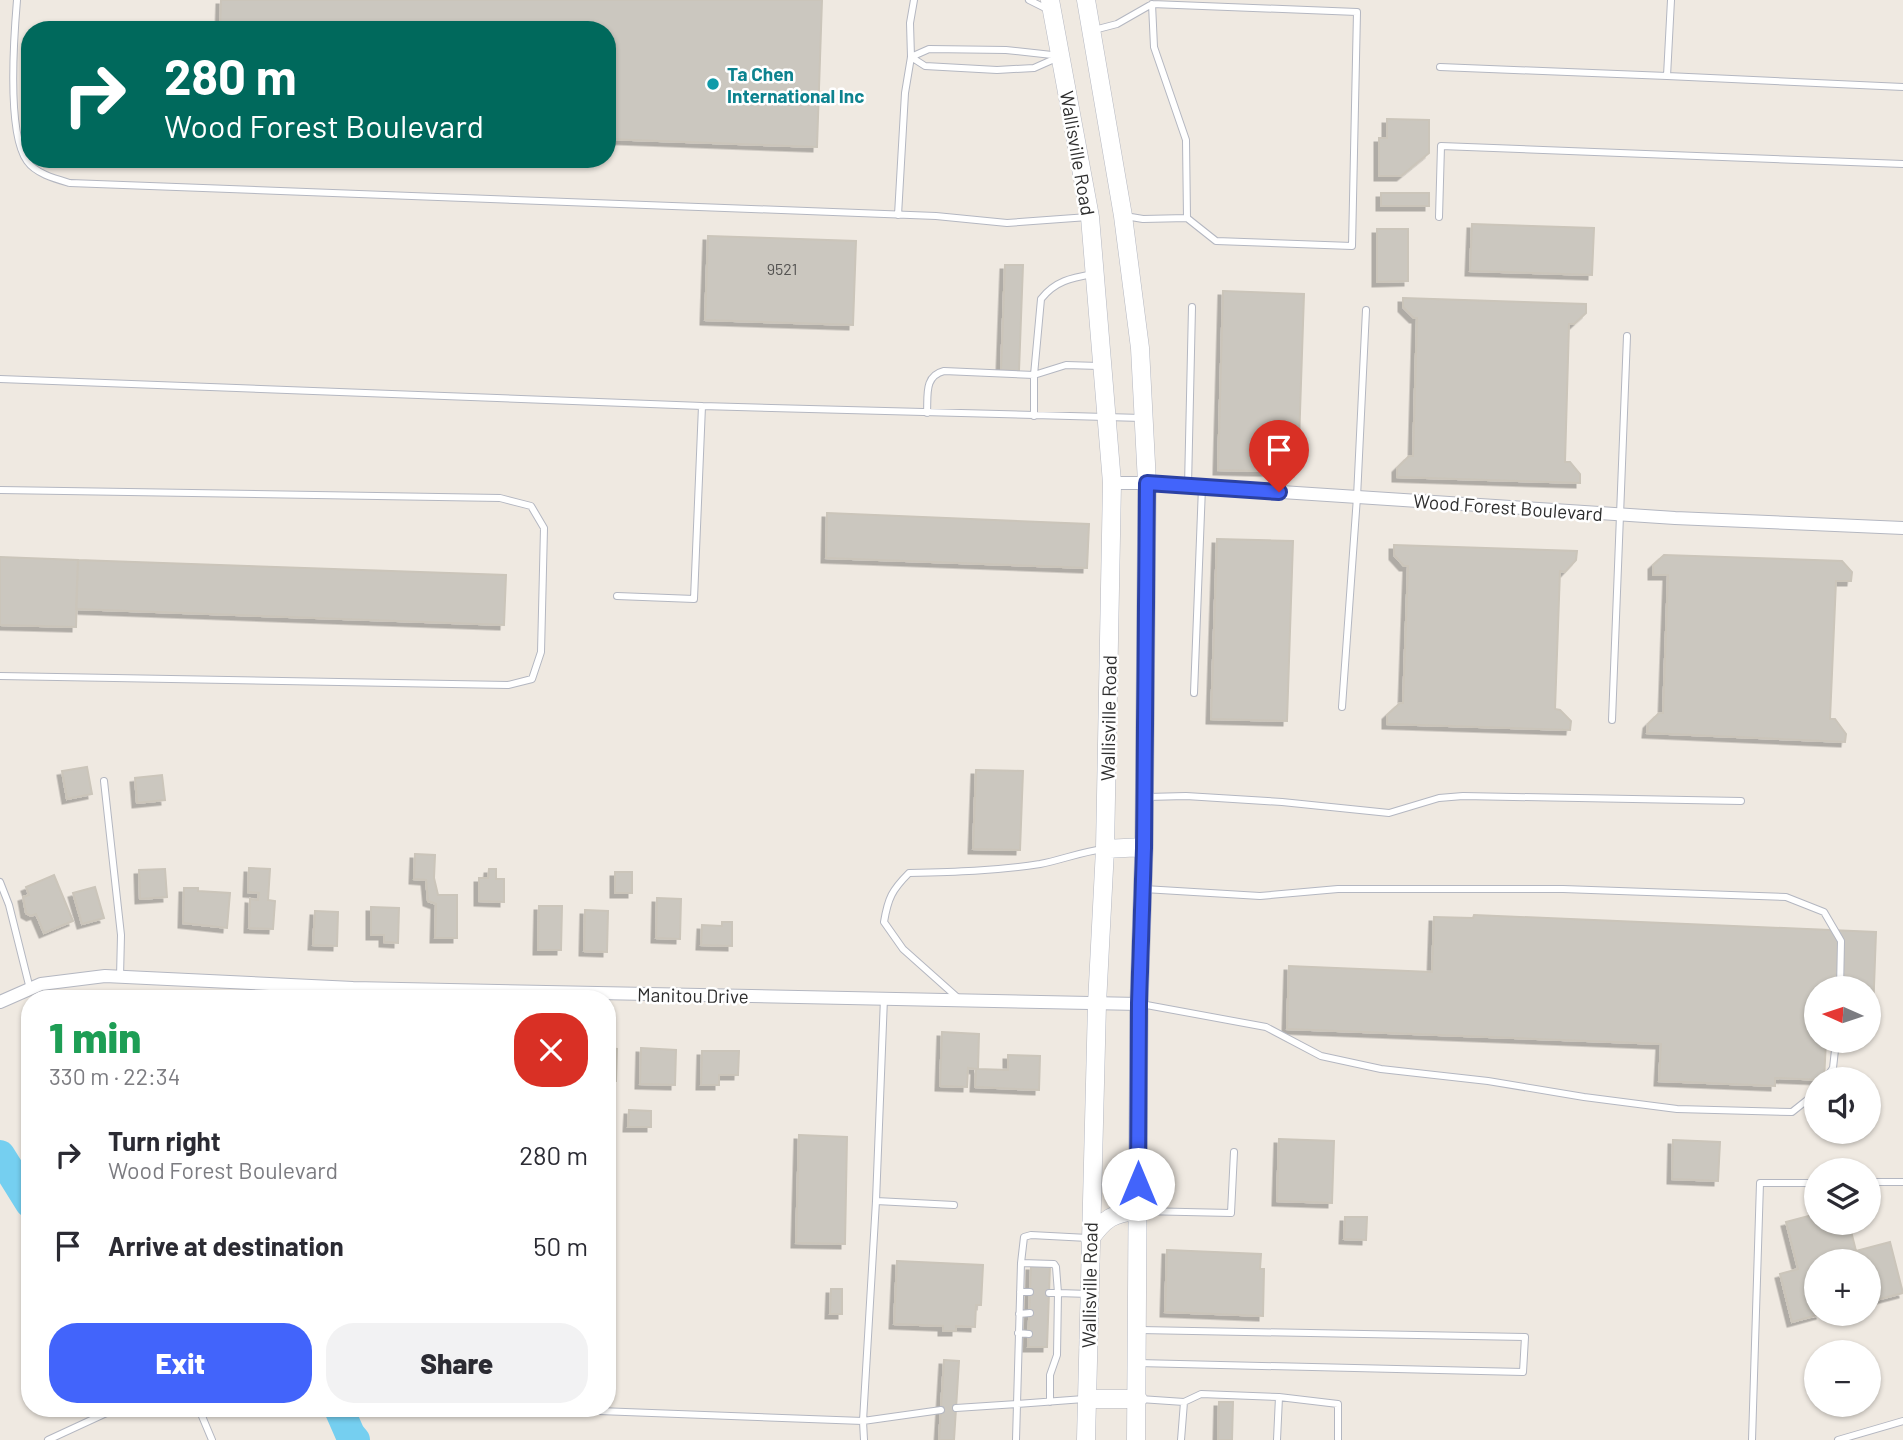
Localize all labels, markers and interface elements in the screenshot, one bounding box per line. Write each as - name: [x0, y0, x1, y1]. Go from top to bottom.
- text: 280 m: [164, 46, 297, 105]
- icon: right: [49, 49, 140, 140]
- place label: Ta Chen International Inc: [727, 62, 864, 107]
- marker: Ta Chen International Inc: [705, 76, 721, 92]
- street label: Wallisville Road: [1056, 89, 1100, 217]
- text: Wood Forest Boulevard: [164, 106, 484, 144]
- house number: 9521: [767, 259, 797, 278]
- pin: [1249, 420, 1309, 492]
- icon: arrive: [1260, 431, 1298, 469]
- street label: Wood Forest Boulevard: [1412, 489, 1604, 525]
- street label: Wallisville Road: [1095, 655, 1121, 781]
- north arrow: [1804, 976, 1881, 1054]
- map controls: [1804, 976, 1881, 1417]
- street label: Manitou Drive: [637, 983, 749, 1007]
- text: 1 min: [49, 1011, 141, 1061]
- button: close: [514, 1013, 588, 1087]
- text: 330 m · 22:34: [49, 1062, 180, 1090]
- button: sound: [1804, 1067, 1881, 1144]
- text: Turn right: [108, 1125, 221, 1156]
- icon: right: [49, 1136, 87, 1174]
- text: 280 m: [519, 1139, 588, 1170]
- position arrow: [1101, 1147, 1175, 1221]
- text: Wood Forest Boulevard: [108, 1156, 338, 1184]
- button: layers: [1804, 1158, 1881, 1235]
- street label: Wallisville Road: [1076, 1222, 1102, 1348]
- icon: arrive: [49, 1227, 87, 1265]
- text: Arrive at destination: [108, 1230, 344, 1261]
- text: 50 m: [533, 1230, 588, 1261]
- button: +: [1804, 1249, 1881, 1326]
- button: Exit: [49, 1323, 312, 1403]
- button: Share: [326, 1323, 588, 1403]
- button: −: [1804, 1340, 1881, 1417]

